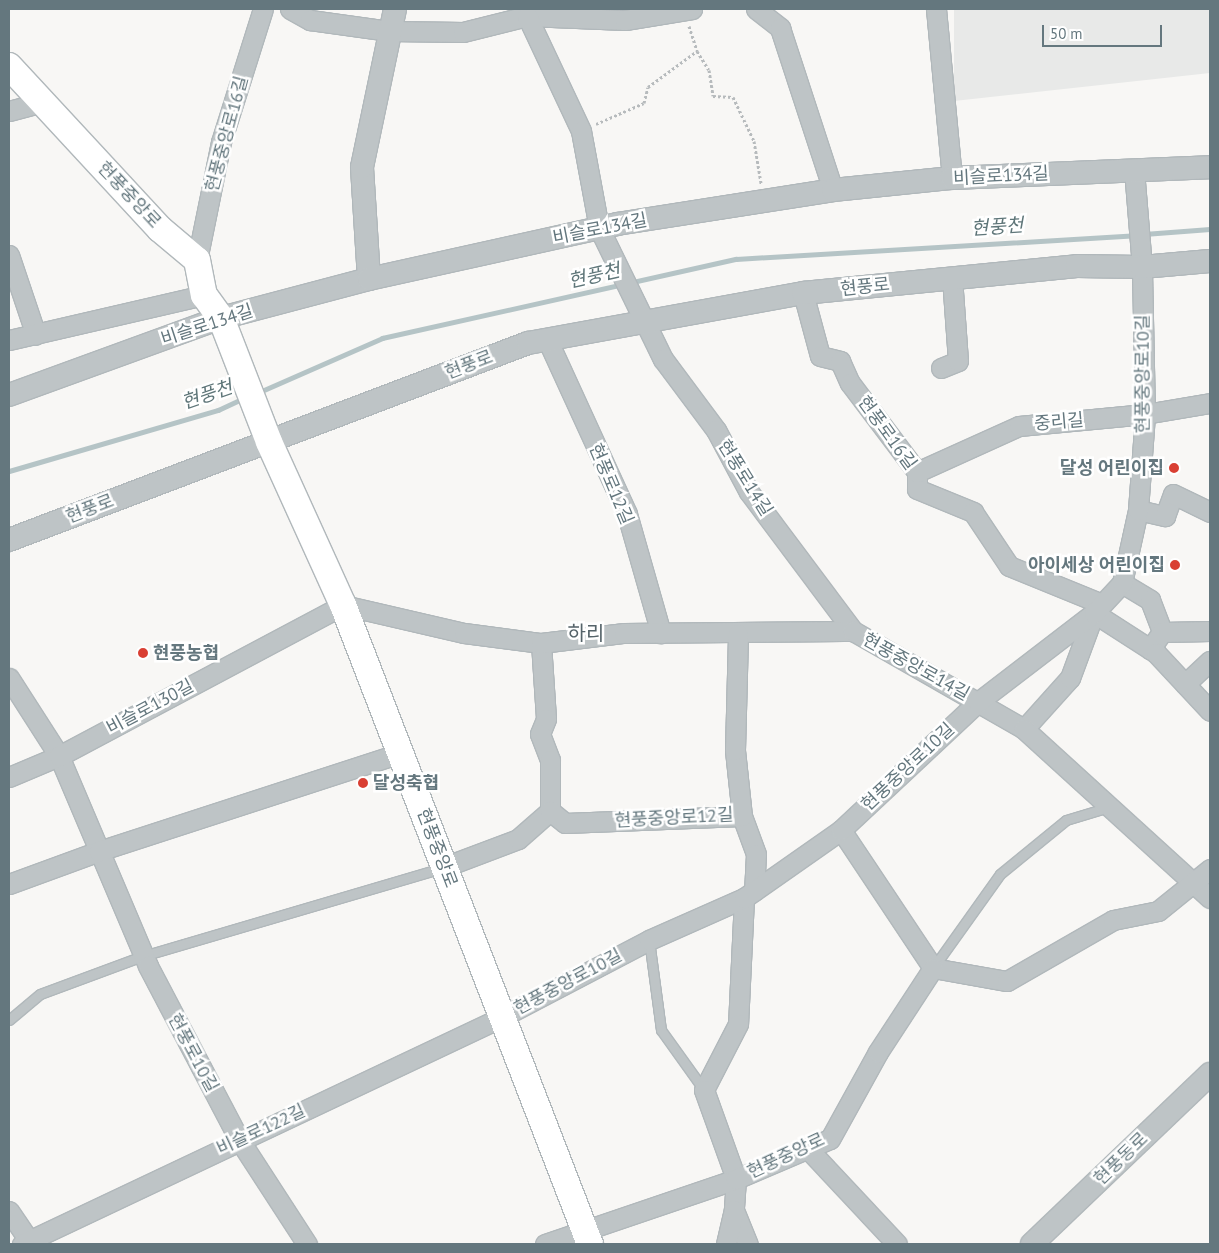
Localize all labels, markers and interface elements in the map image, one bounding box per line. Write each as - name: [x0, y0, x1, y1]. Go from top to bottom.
- scale bar: [1044, 15, 1164, 47]
- text: 50 m: [1050, 24, 1083, 43]
- street label: 현풍중앙로16길: [201, 74, 253, 194]
- street label: 현풍중앙로: [93, 157, 165, 233]
- street label: 비슬로134길: [953, 163, 1049, 189]
- street label: 비슬로134길: [551, 209, 649, 249]
- water label: 현풍천: [970, 214, 1024, 240]
- water label: 현풍천: [566, 259, 622, 293]
- street label: 현풍로: [839, 274, 891, 300]
- street label: 비슬로134길: [158, 300, 256, 350]
- street label: 현풍중앙로10길: [1132, 315, 1154, 433]
- street label: 현풍로: [442, 346, 496, 384]
- water label: 현풍천: [178, 376, 236, 414]
- street label: 현풍로16길: [853, 392, 921, 474]
- street label: 중리길: [1033, 409, 1085, 435]
- street label: 현풍로14길: [713, 436, 777, 520]
- street label: 현풍로12길: [584, 440, 638, 528]
- place label: 달성 어린이집: [1060, 457, 1164, 479]
- marker: 달성 어린이집: [1168, 462, 1180, 474]
- street label: 현풍로: [63, 490, 117, 528]
- place label: 아이세상 어린이집: [1028, 554, 1165, 576]
- marker: 아이세상 어린이집: [1169, 559, 1181, 571]
- district label: 하리: [568, 621, 604, 645]
- street label: 현풍중앙로14길: [859, 629, 973, 705]
- place label: 현풍농협: [153, 642, 219, 664]
- marker: 현풍농협: [137, 647, 149, 659]
- street label: 비슬로130길: [103, 675, 197, 739]
- street label: 현풍중앙로10길: [857, 719, 959, 815]
- place label: 달성축협: [373, 772, 439, 794]
- marker: 달성축협: [357, 777, 369, 789]
- street label: 현풍중앙로12길: [614, 804, 734, 832]
- street label: 현풍중앙로: [412, 805, 462, 891]
- street label: 현풍중앙로10길: [510, 945, 626, 1019]
- street label: 현풍로10길: [163, 1010, 223, 1096]
- street label: 비슬로122길: [213, 1100, 309, 1160]
- street label: 현풍동로: [1090, 1128, 1152, 1190]
- street label: 현풍중앙로: [744, 1129, 828, 1183]

